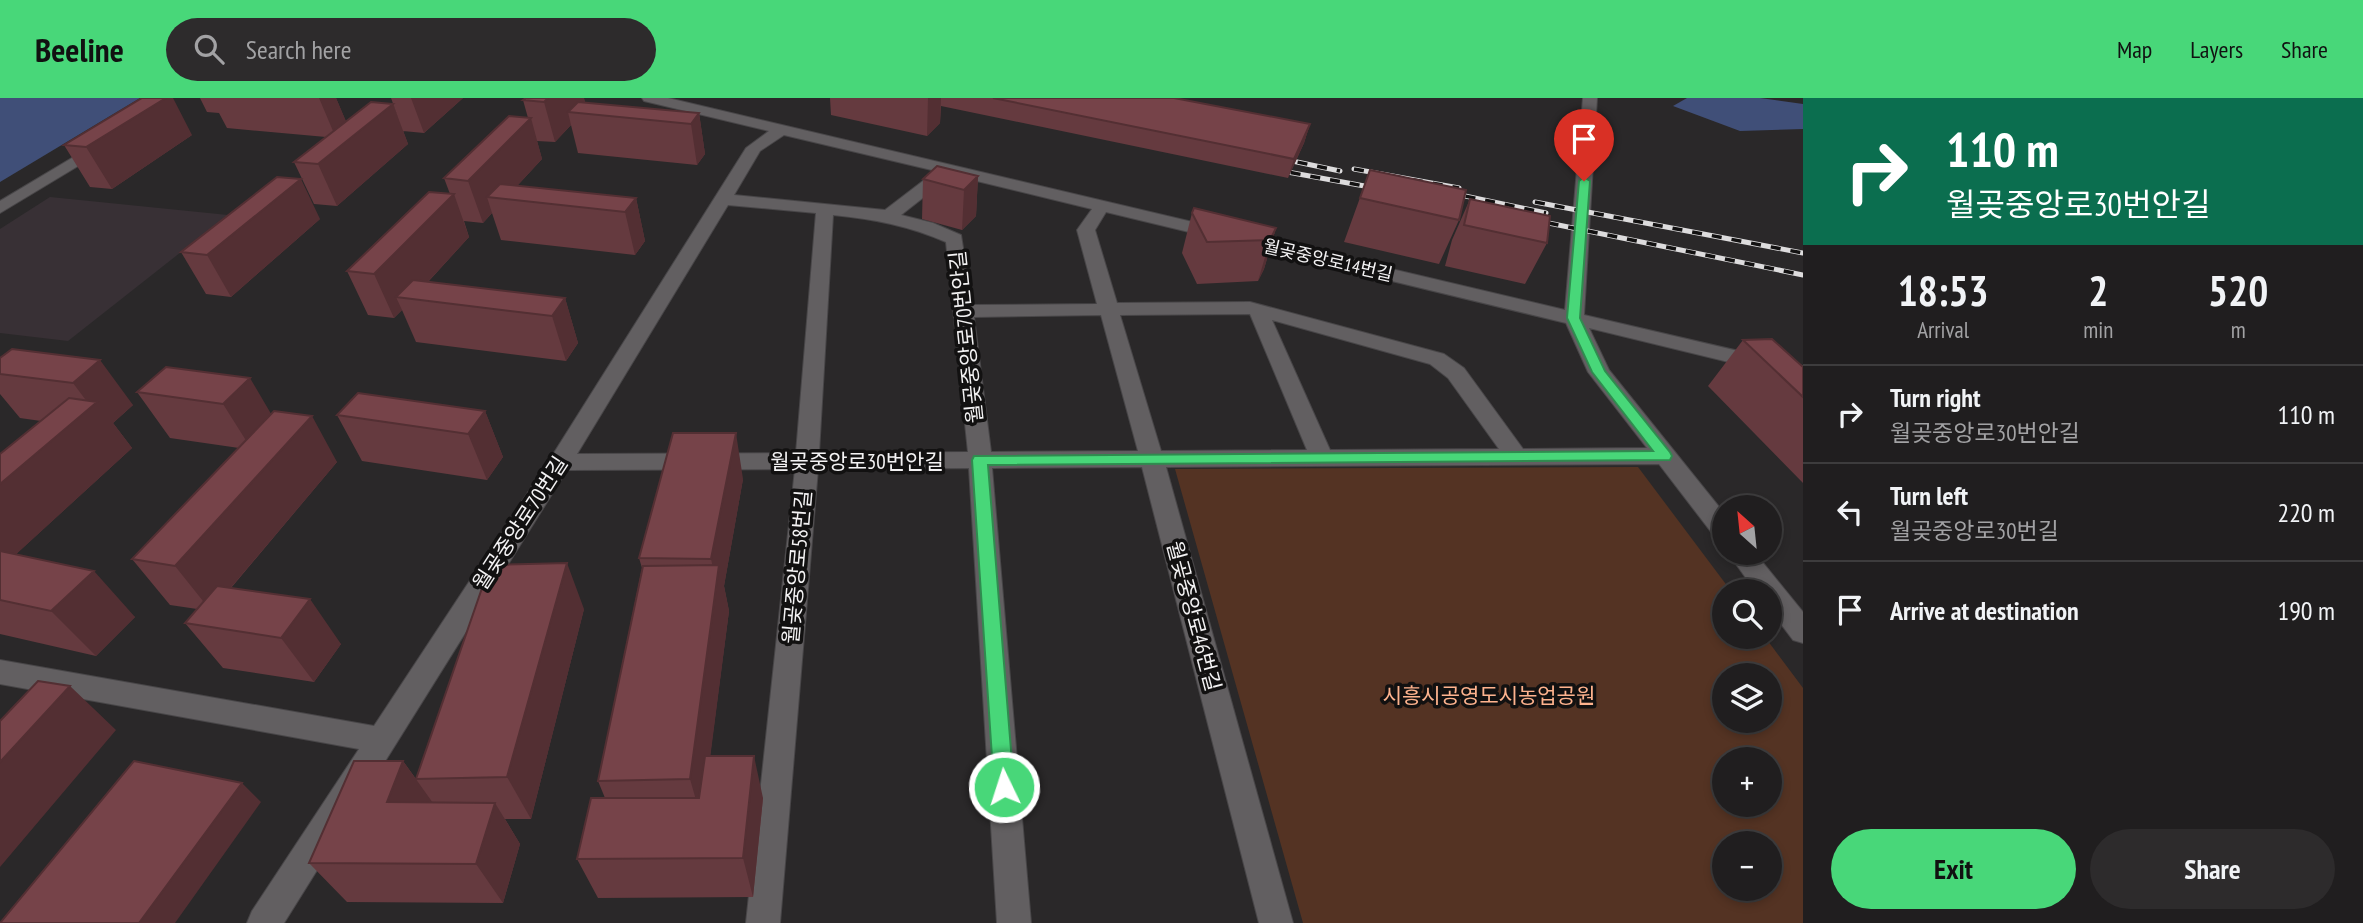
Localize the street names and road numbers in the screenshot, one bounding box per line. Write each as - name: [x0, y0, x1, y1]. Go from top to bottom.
- street label: 월곶중앙로14번길: [1261, 234, 1395, 286]
- street label: 월곶중앙로70번안길: [944, 249, 988, 425]
- street label: 월곶중앙로30번안길: [770, 448, 944, 475]
- street label: 월곶중앙로70번길: [467, 451, 573, 595]
- street label: 월곶중앙로58번길: [777, 489, 817, 645]
- street label: 월곶중앙로46번길: [1161, 538, 1227, 694]

